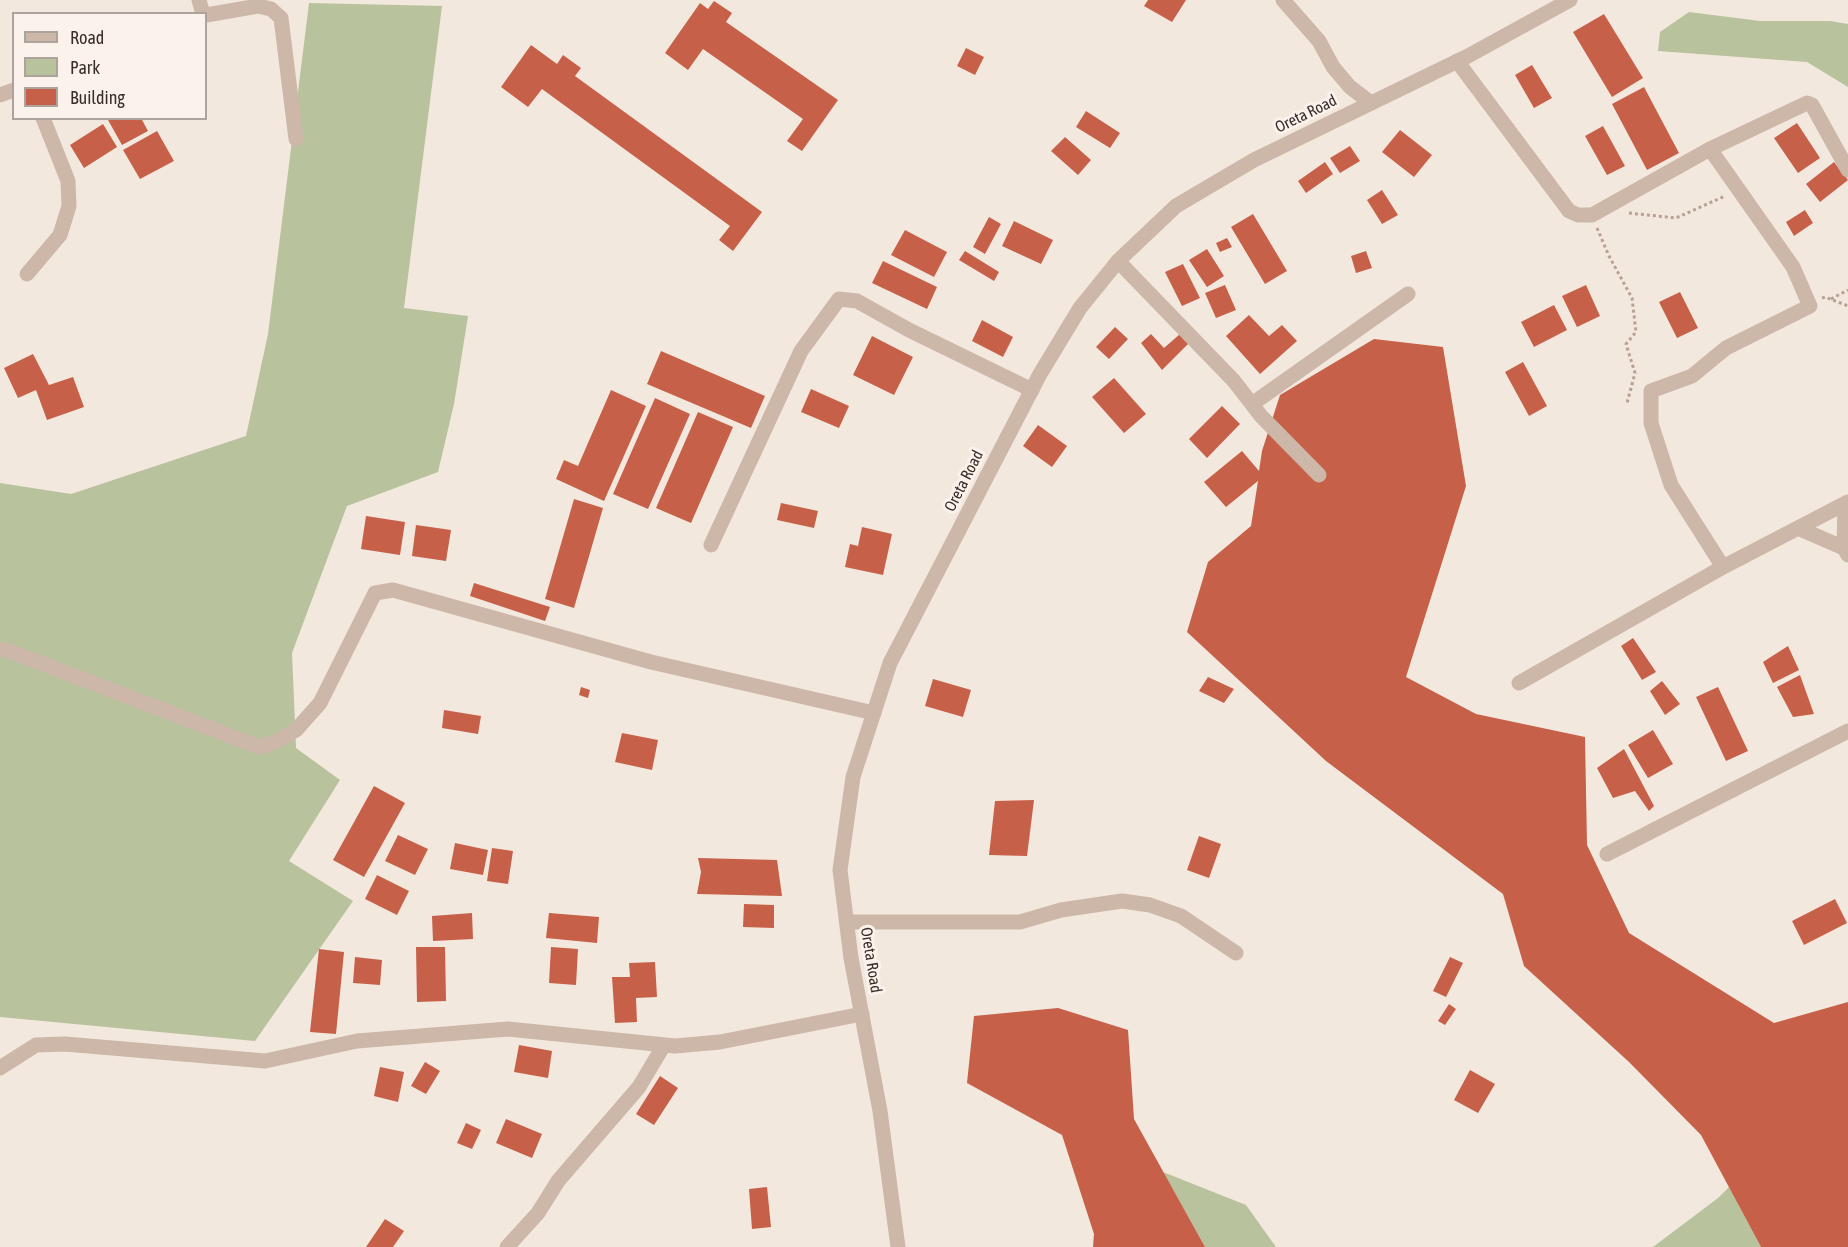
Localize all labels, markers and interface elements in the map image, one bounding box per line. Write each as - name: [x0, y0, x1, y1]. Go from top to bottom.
- legend: [12, 12, 207, 120]
- text: Road: [70, 27, 104, 48]
- text: Park: [70, 57, 100, 78]
- text: Building: [70, 87, 125, 108]
- street label: Oreta Road: [1272, 91, 1340, 137]
- street label: Oreta Road: [940, 447, 988, 515]
- street label: Oreta Road: [856, 926, 886, 994]

